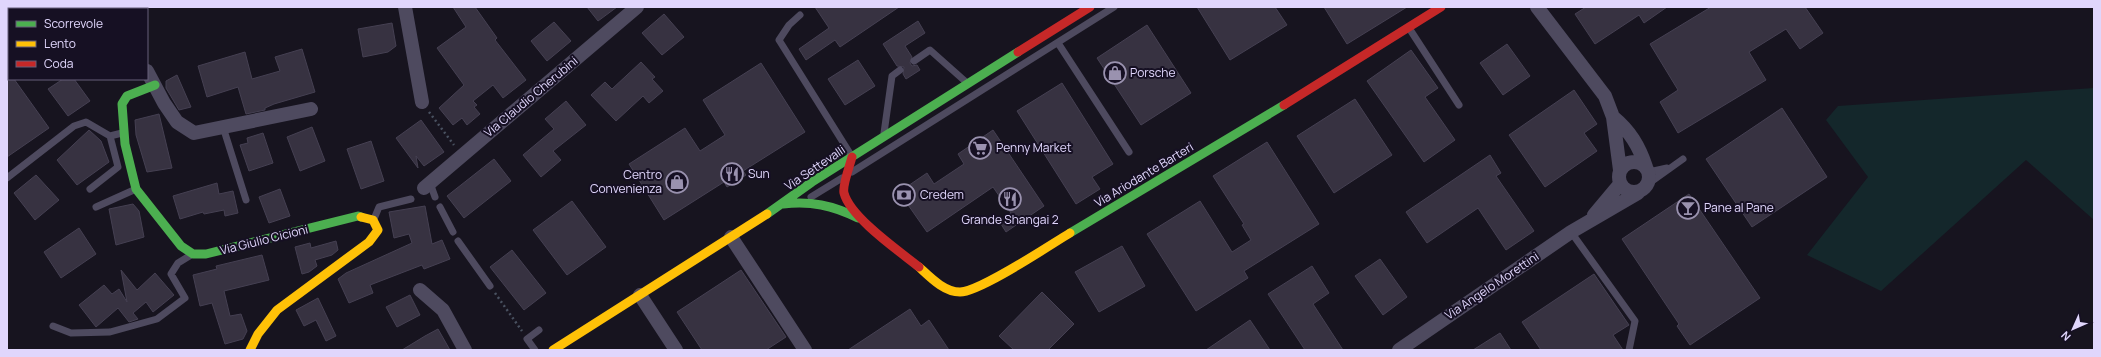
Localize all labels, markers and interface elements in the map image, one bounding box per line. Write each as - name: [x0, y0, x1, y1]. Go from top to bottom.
- legend: [8, 8, 148, 80]
- text: Scorrevole: [44, 15, 103, 32]
- text: Lento: [44, 35, 76, 52]
- street label: Via Claudio Cherubini: [480, 52, 581, 141]
- text: Coda: [44, 55, 73, 72]
- shop icon: Porsche: [1102, 60, 1128, 86]
- place label: Porsche: [1130, 64, 1175, 81]
- supermarket icon: Penny Market: [967, 135, 993, 161]
- street label: Via Ariodante Barteri: [1091, 138, 1196, 211]
- place label: Penny Market: [996, 139, 1072, 156]
- street label: Via Settevalli: [781, 141, 848, 194]
- restaurant icon: Sun: [719, 161, 745, 187]
- place label: Sun: [748, 165, 770, 182]
- place label: Centro Convenienza: [590, 166, 662, 197]
- shop icon: Centro Convenienza: [664, 169, 690, 195]
- bank icon: Credem: [891, 182, 917, 208]
- place label: Credem: [920, 186, 964, 203]
- restaurant icon: Grande Shangai 2: [997, 186, 1023, 212]
- bar icon: Pane al Pane: [1675, 195, 1701, 221]
- place label: Pane al Pane: [1704, 199, 1774, 216]
- place label: Grande Shangai 2: [962, 211, 1059, 228]
- street label: Via Giulio Cicioni: [218, 220, 310, 259]
- street label: Via Angelo Morettini: [1441, 248, 1542, 323]
- north arrow: [2053, 309, 2093, 349]
- text: N: [2057, 328, 2074, 345]

